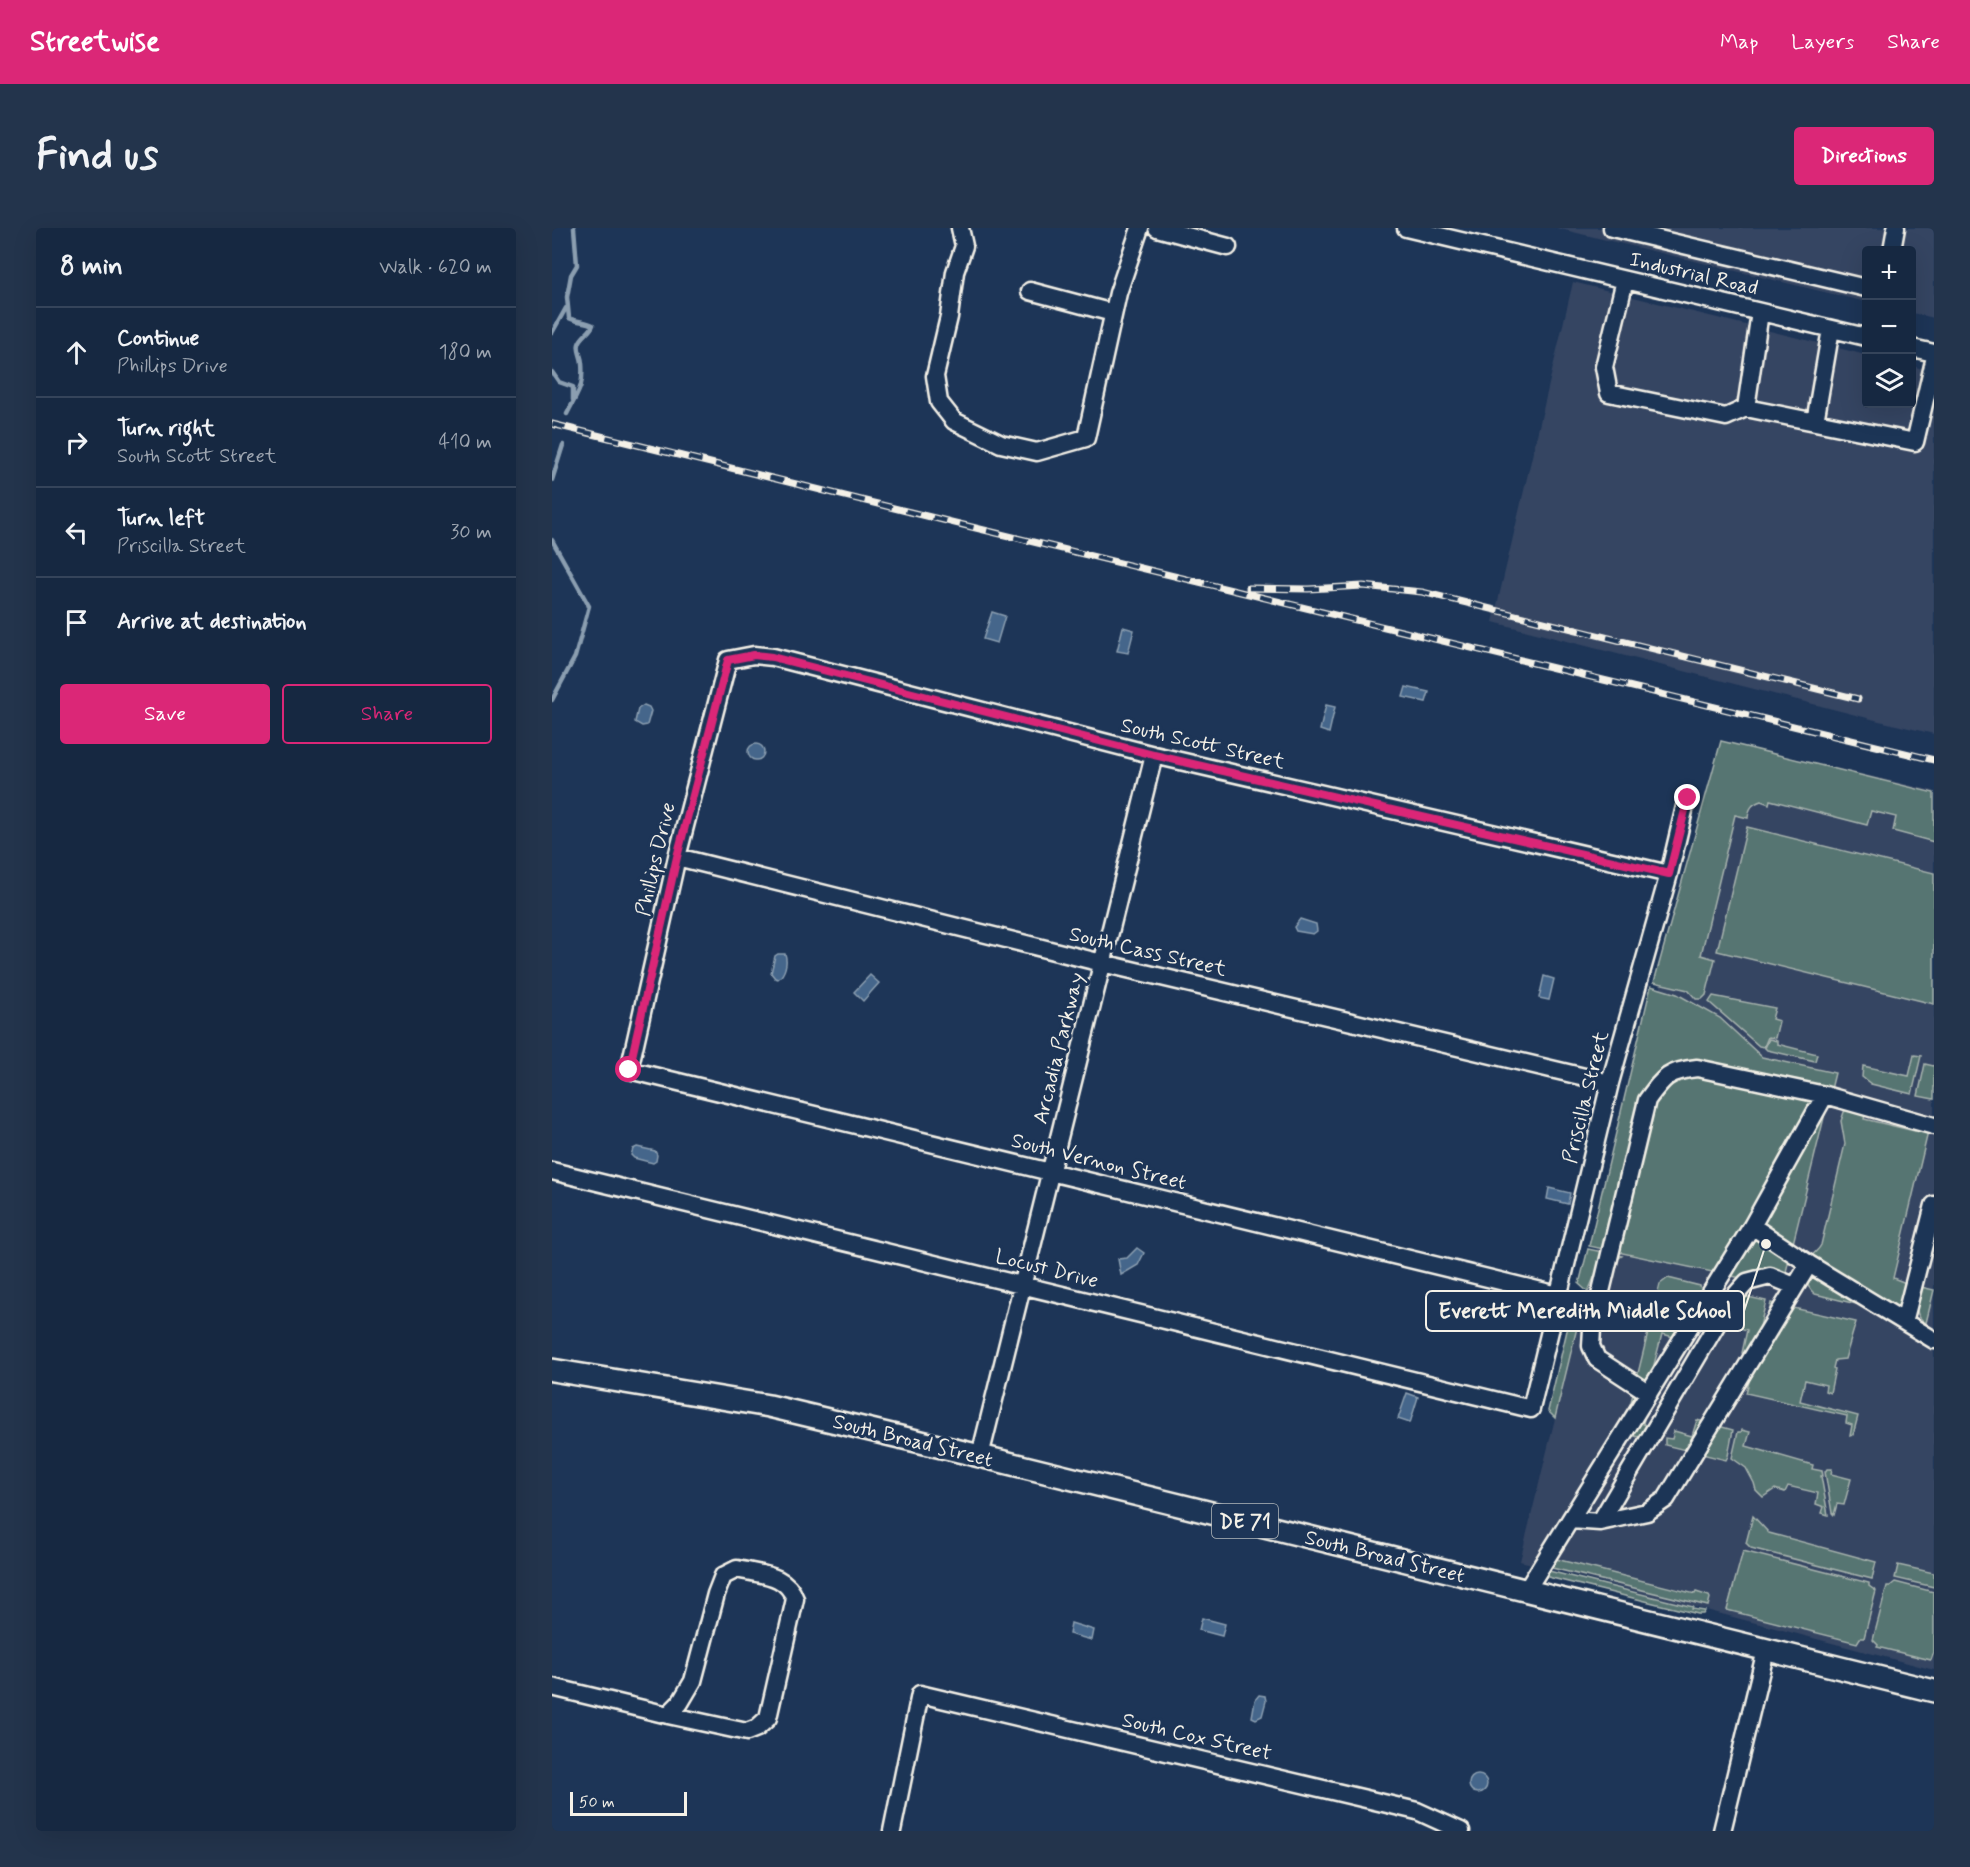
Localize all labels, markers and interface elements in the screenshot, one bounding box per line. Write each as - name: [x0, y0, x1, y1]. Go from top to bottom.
- text: Streetwise: [30, 24, 160, 61]
- text: Map: [1720, 28, 1758, 56]
- text: Layers: [1791, 28, 1854, 56]
- text: Share: [1887, 28, 1940, 56]
- button: Directions: [1794, 127, 1934, 185]
- text: Find us: [36, 129, 158, 184]
- street label: Industrial Road: [1627, 246, 1761, 302]
- map controls: [1862, 246, 1916, 408]
- button: +: [1862, 246, 1916, 300]
- text: 8 min: [60, 250, 123, 284]
- text: Walk · 620 m: [379, 254, 492, 281]
- button: −: [1862, 300, 1916, 354]
- text: Continue: [117, 325, 199, 353]
- icon: ahead: [60, 336, 93, 369]
- text: 180 m: [439, 339, 492, 366]
- text: Phillips Drive: [117, 353, 228, 380]
- button: layers: [1862, 354, 1916, 408]
- text: Turn right: [117, 415, 215, 443]
- icon: right: [60, 426, 93, 459]
- text: 410 m: [438, 429, 492, 456]
- text: South Scott Street: [117, 443, 276, 470]
- text: Turn left: [117, 505, 205, 533]
- icon: left: [60, 516, 93, 549]
- text: 30 m: [450, 519, 492, 546]
- text: Priscilla Street: [117, 533, 246, 560]
- icon: arrive: [60, 606, 93, 639]
- text: Arrive at destination: [117, 608, 307, 636]
- button: Save: [60, 684, 270, 744]
- button: Share: [282, 684, 492, 744]
- street label: South Scott Street: [1118, 712, 1288, 777]
- route end: [1674, 784, 1700, 810]
- street label: Phillips Drive: [629, 799, 683, 919]
- street label: South Cass Street: [1066, 920, 1230, 984]
- street label: Arcadia Parkway: [1027, 969, 1091, 1127]
- street label: Priscilla Street: [1556, 1028, 1616, 1166]
- route start: [615, 1056, 641, 1082]
- street label: South Vernon Street: [1008, 1127, 1189, 1197]
- street label: Locust Drive: [992, 1243, 1101, 1295]
- callout: Everett Meredith Middle School: [1426, 1291, 1744, 1331]
- text: Everett Meredith Middle School: [1438, 1298, 1732, 1326]
- street label: South Broad Street: [830, 1408, 996, 1474]
- road number: DE 71: [1212, 1504, 1278, 1538]
- street label: South Broad Street: [1302, 1524, 1468, 1590]
- street label: South Cox Street: [1119, 1706, 1274, 1768]
- scale bar: [570, 1789, 687, 1816]
- text: 50 m: [579, 1792, 615, 1813]

